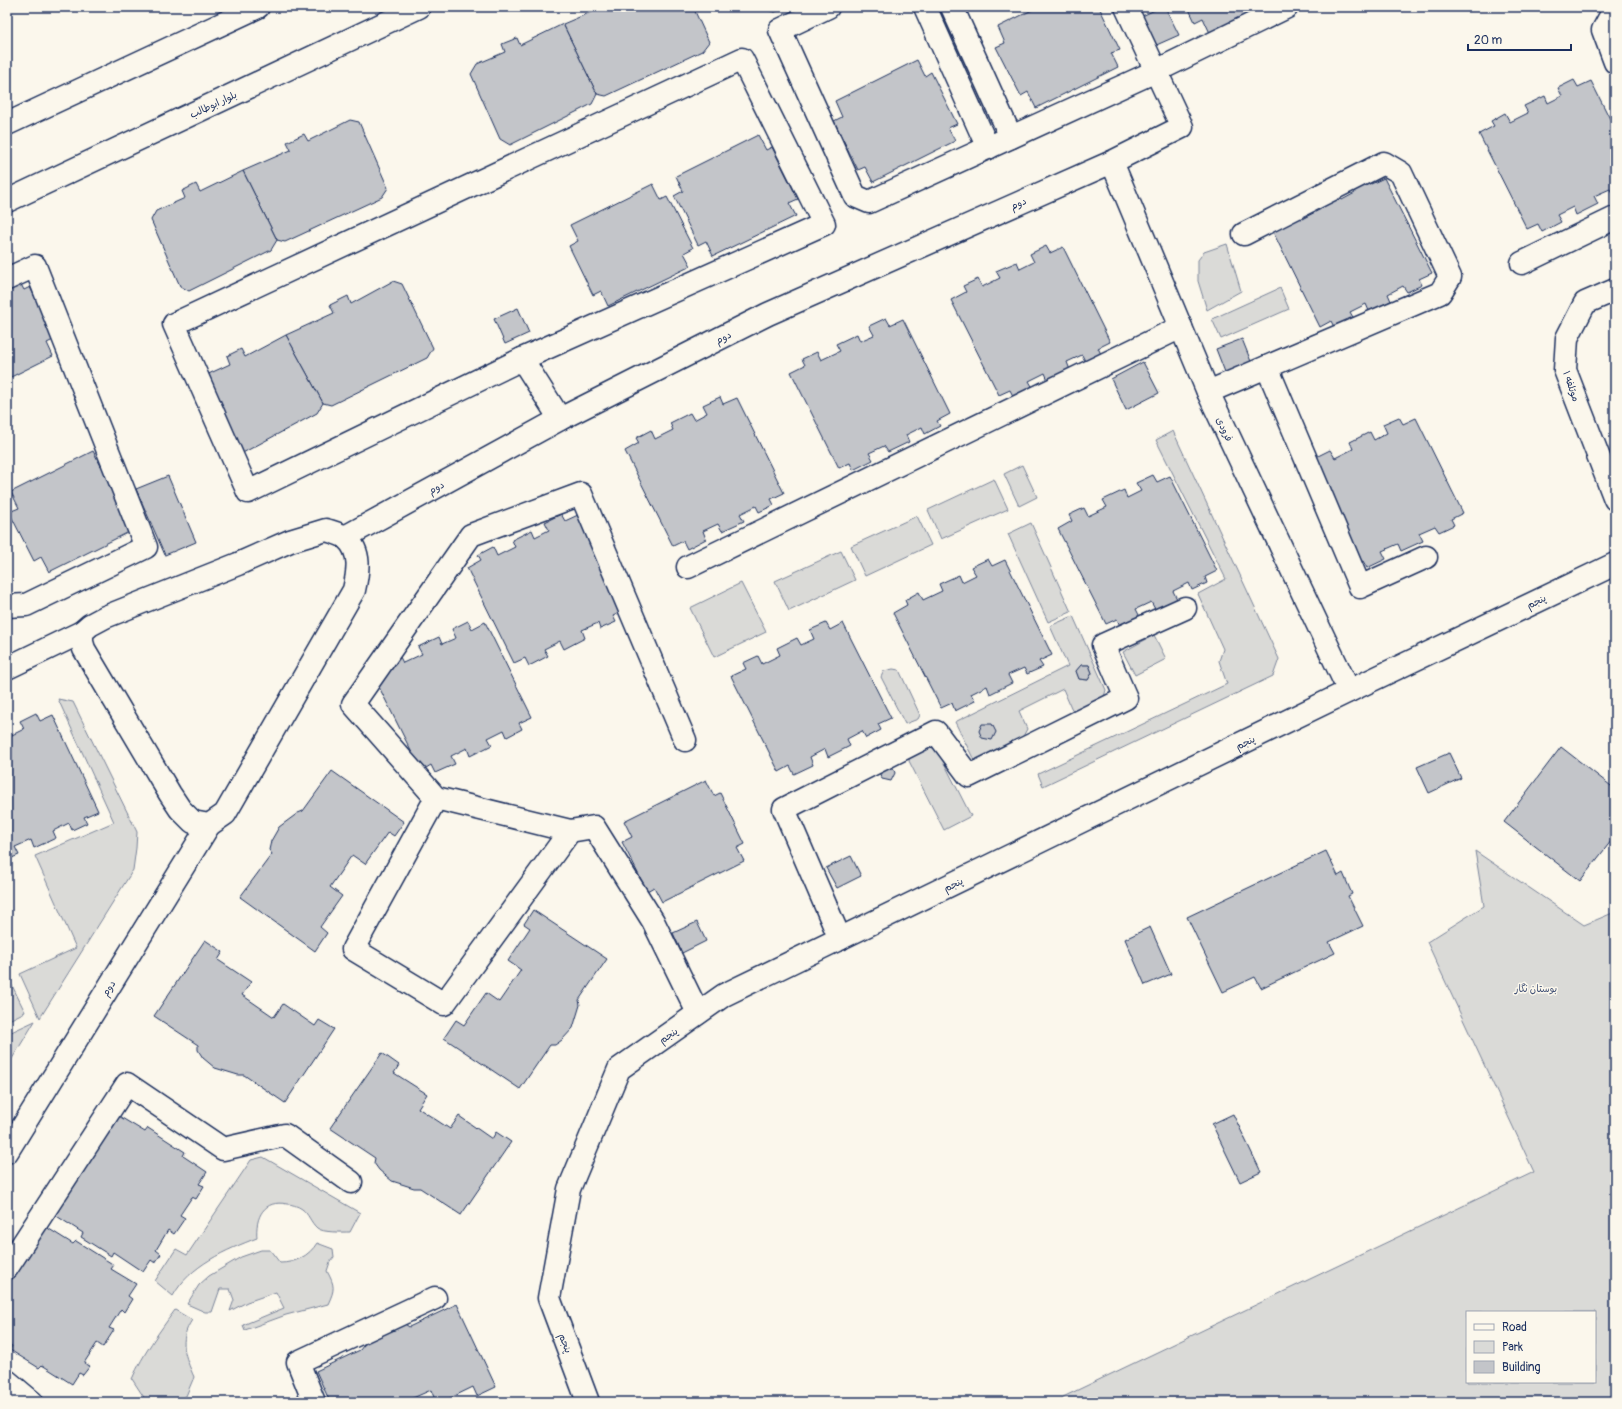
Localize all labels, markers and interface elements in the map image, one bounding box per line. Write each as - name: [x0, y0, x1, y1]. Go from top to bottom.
- scale bar: [1468, 26, 1571, 52]
- text: 20 m: [1474, 33, 1503, 48]
- street label: بلوار ابوطالب: [188, 89, 239, 121]
- street label: دوم: [1009, 195, 1029, 215]
- street label: دوم: [713, 329, 734, 349]
- street label: موتلفه ۱: [1560, 369, 1582, 403]
- street label: فرودی: [1213, 415, 1235, 444]
- street label: دوم: [426, 479, 448, 499]
- street label: پنجم: [1525, 592, 1549, 613]
- street label: پنجم: [1234, 733, 1258, 754]
- street label: پنجم: [942, 875, 966, 896]
- street label: دوم: [99, 978, 120, 1000]
- park label: بوستان نگار: [1514, 983, 1557, 995]
- street label: پنجم: [657, 1025, 681, 1047]
- legend: [1466, 1311, 1596, 1383]
- text: Road: [1502, 1320, 1527, 1335]
- street label: پنجم: [555, 1332, 574, 1355]
- text: Park: [1502, 1340, 1523, 1355]
- text: Building: [1502, 1360, 1541, 1375]

